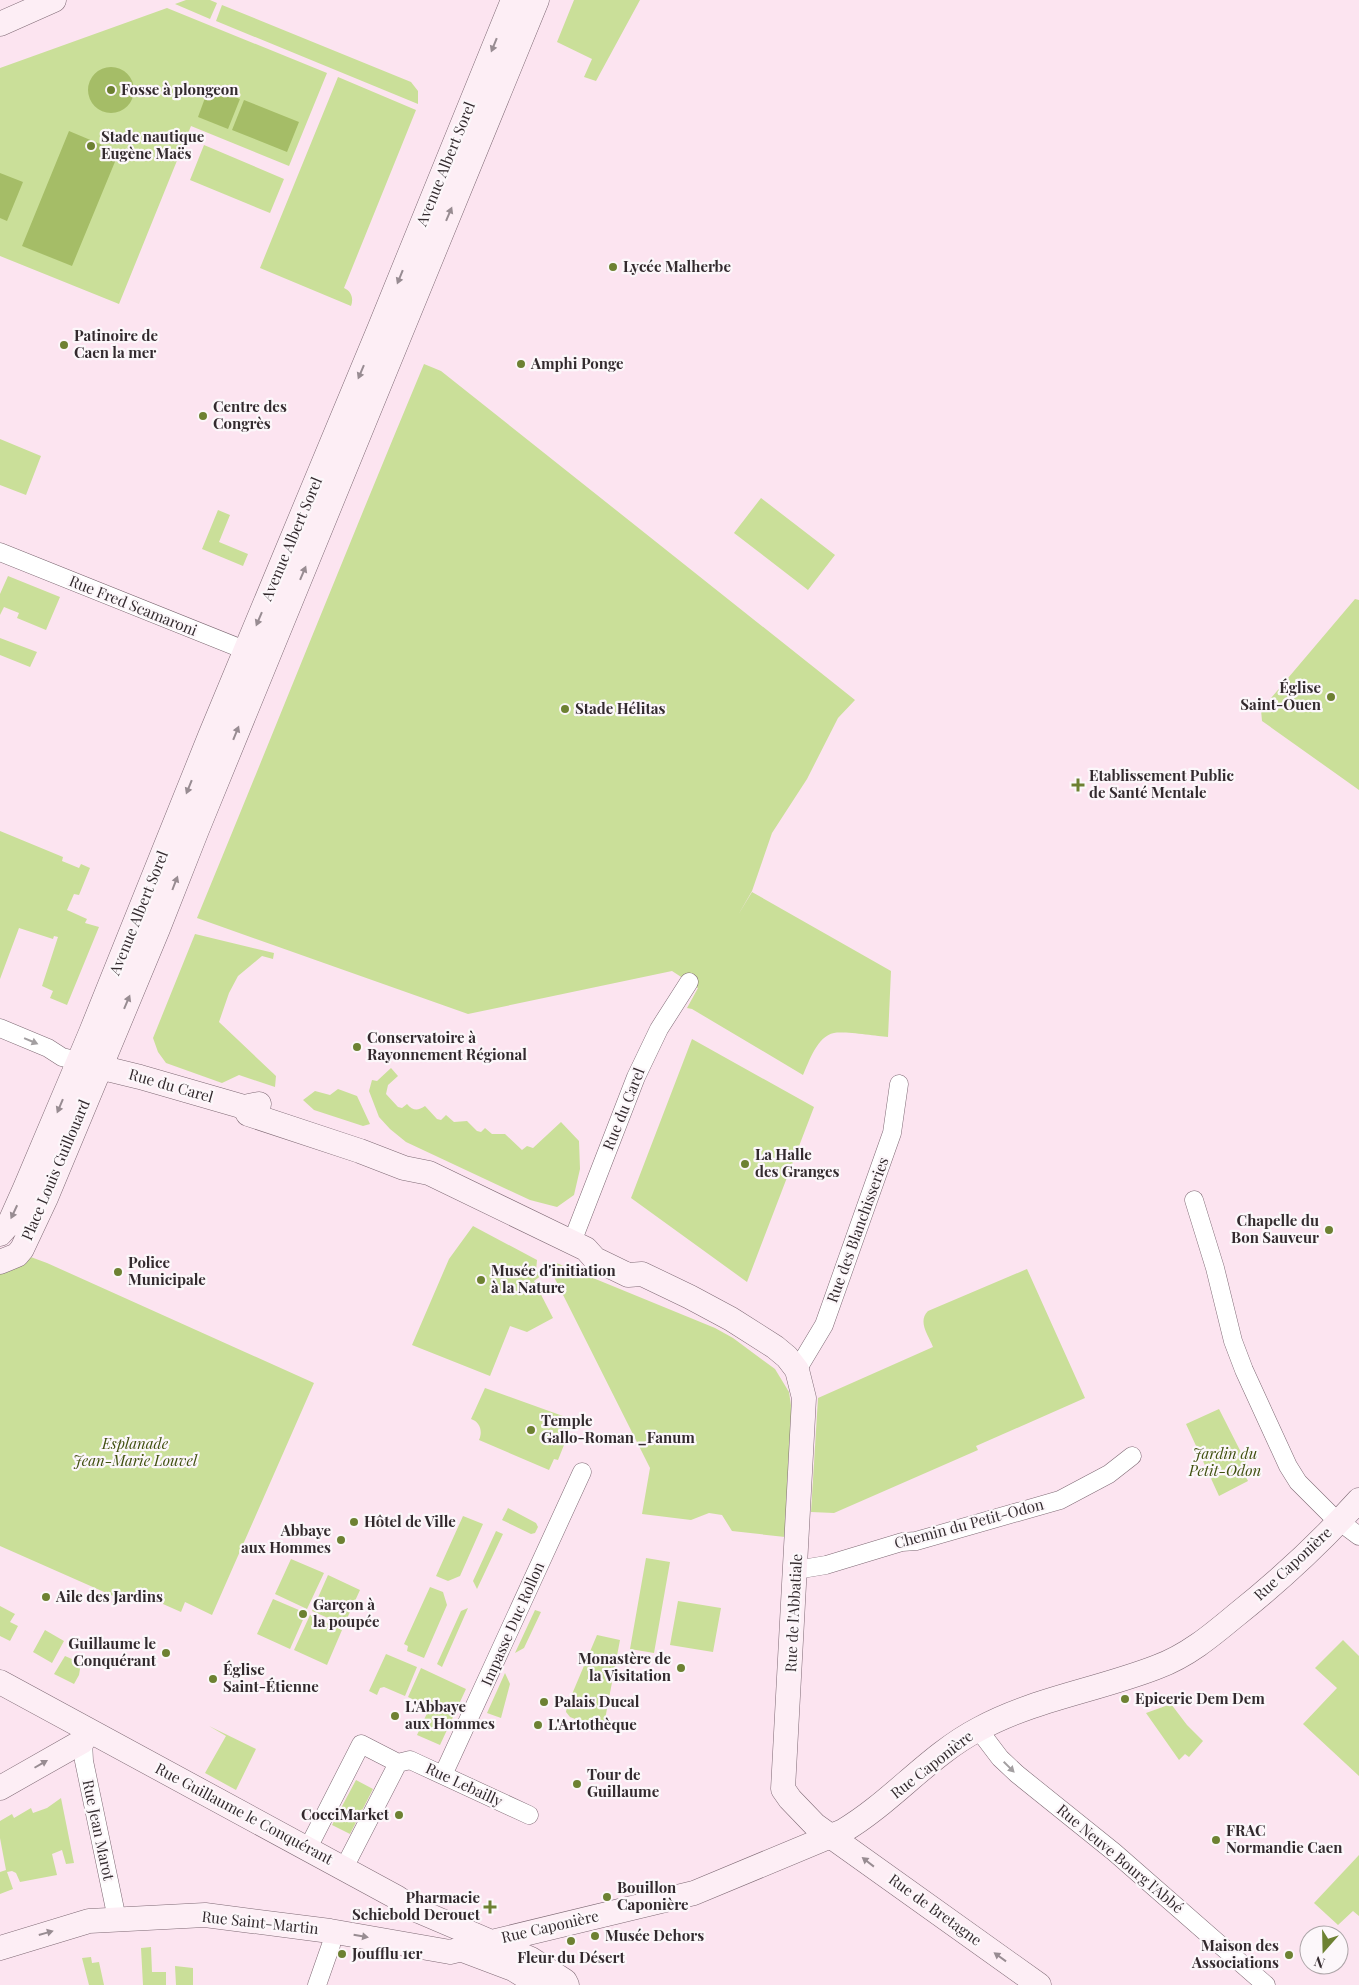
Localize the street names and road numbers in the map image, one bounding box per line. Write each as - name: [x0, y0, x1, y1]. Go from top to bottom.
- street label: Avenue Albert Sorel: [411, 98, 479, 230]
- street label: Avenue Albert Sorel: [256, 474, 326, 604]
- street label: Rue Fred Scamaroni: [66, 570, 201, 640]
- street label: Avenue Albert Sorel: [104, 847, 172, 979]
- street label: Rue du Carel: [127, 1063, 216, 1107]
- street label: Rue du Carel: [598, 1065, 649, 1153]
- street label: Place Louis Guillouard: [16, 1096, 94, 1243]
- street label: Rue des Blanchisseries: [821, 1154, 893, 1305]
- street label: Chemin du Petit-Odon: [892, 1493, 1046, 1553]
- street label: Rue Caponière: [1249, 1522, 1335, 1604]
- street label: Rue de l'Abbatiale: [780, 1553, 806, 1673]
- street label: Impasse Duc Rollon: [476, 1559, 548, 1689]
- street label: Rue Caponière: [886, 1726, 977, 1803]
- street label: Rue Guillaume le Conquérant: [152, 1758, 337, 1869]
- street label: Rue Lebailly: [423, 1758, 506, 1811]
- street label: Rue Jean Marot: [79, 1778, 120, 1883]
- street label: Rue Neuve Bourg l'Abbé: [1053, 1799, 1188, 1917]
- street label: Rue de Bretagne: [885, 1869, 986, 1950]
- street label: Rue Caponière: [499, 1905, 600, 1947]
- street label: Rue Saint-Martin: [201, 1906, 320, 1938]

